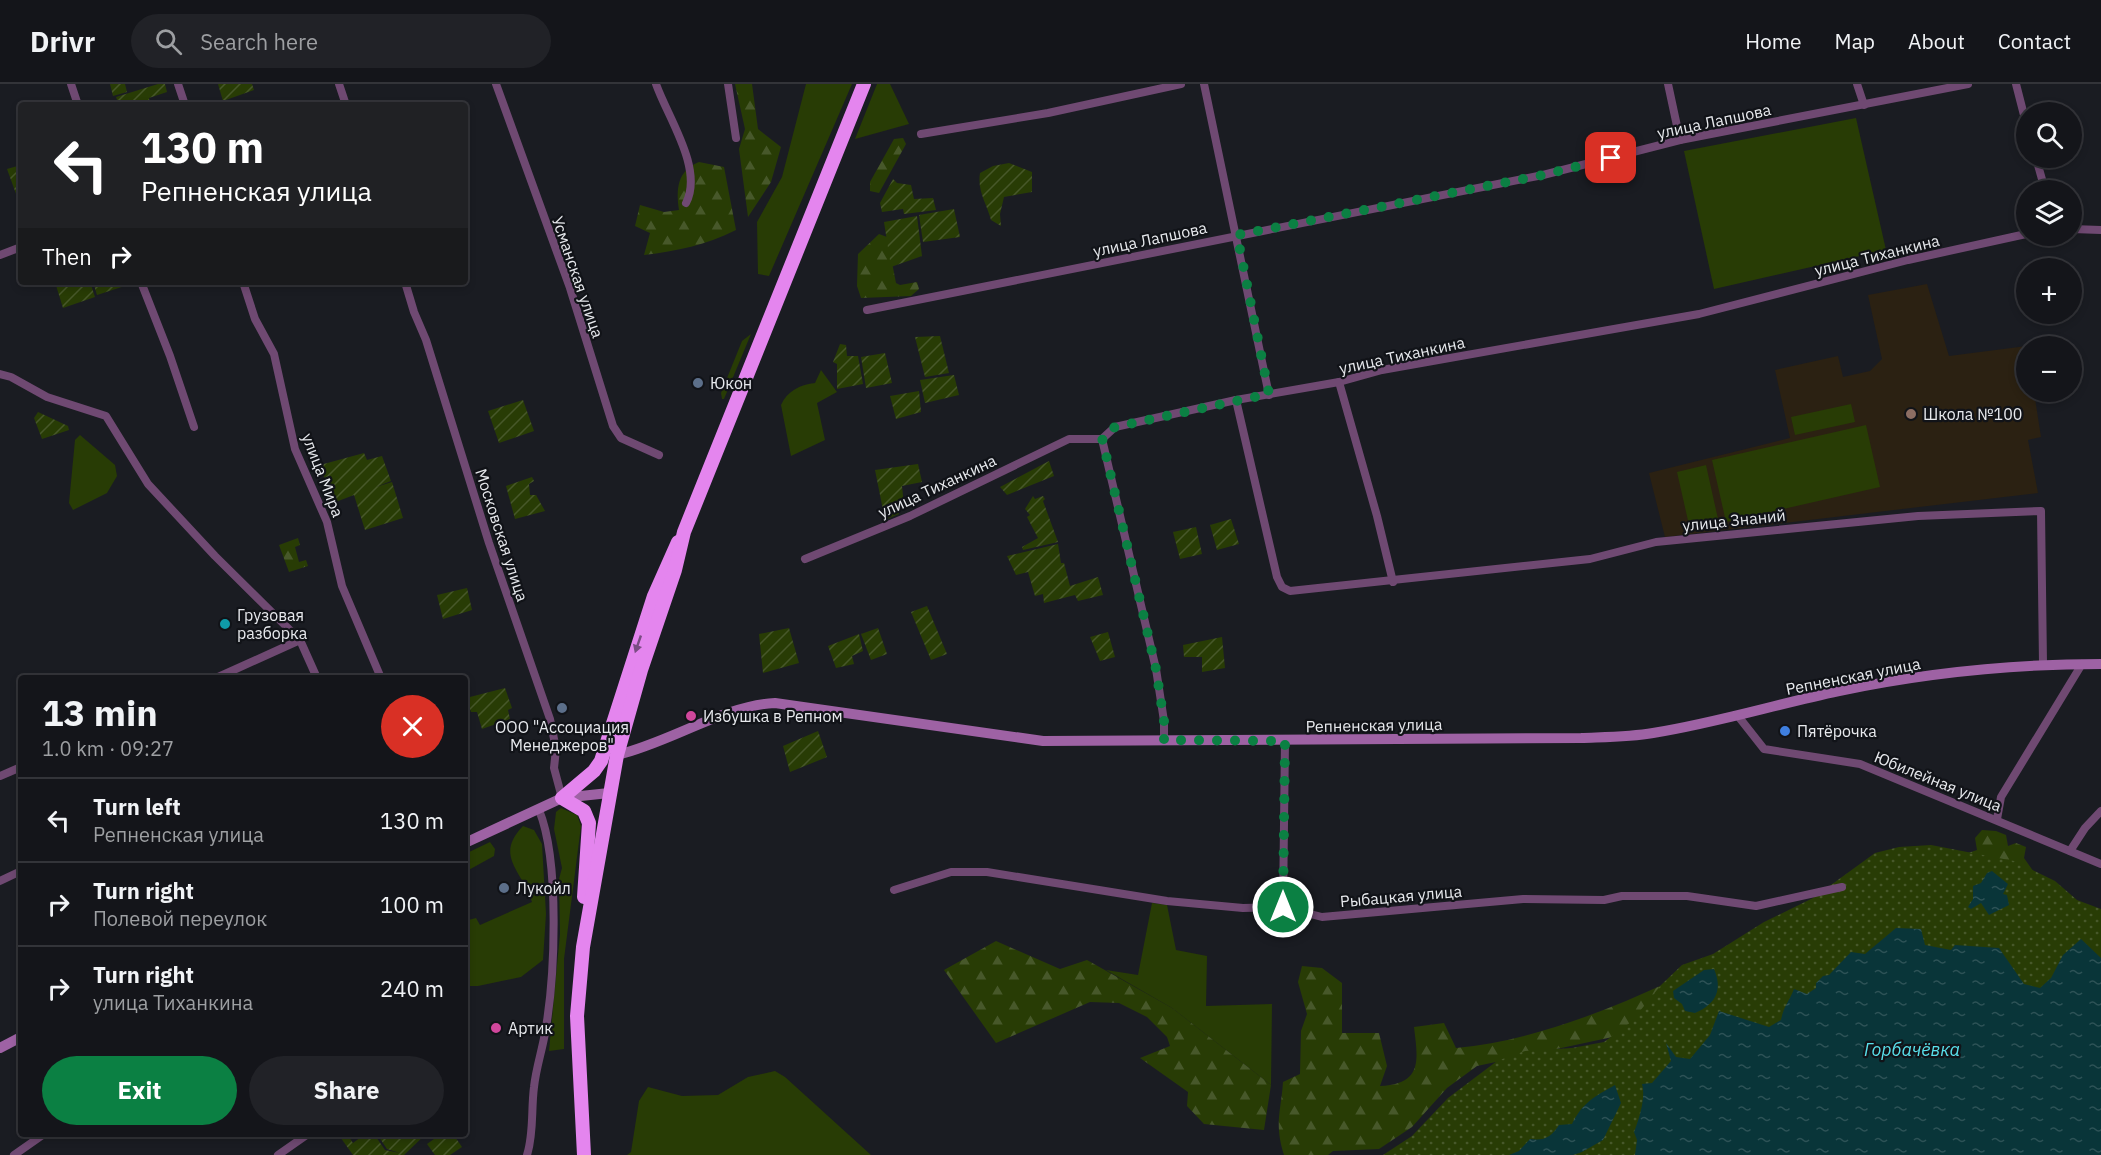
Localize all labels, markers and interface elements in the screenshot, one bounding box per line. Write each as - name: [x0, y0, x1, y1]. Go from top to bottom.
- search box: [131, 14, 551, 68]
- text: Drivr: [30, 23, 95, 60]
- icon: search: [152, 25, 185, 58]
- text: Search here: [200, 27, 318, 56]
- text: Home: [1745, 27, 1802, 55]
- text: Map: [1835, 27, 1875, 55]
- text: About: [1908, 27, 1965, 55]
- text: Contact: [1998, 27, 2071, 55]
- street label: улица Лапшова: [1655, 99, 1773, 143]
- map controls: [2016, 102, 2082, 402]
- button: search: [2016, 102, 2082, 168]
- text: 130 m: [141, 120, 264, 175]
- icon: left: [42, 126, 120, 204]
- pin: [1585, 132, 1636, 183]
- icon: arrive: [1594, 141, 1627, 174]
- text: Репненская улица: [141, 173, 372, 208]
- button: layers: [2016, 180, 2082, 246]
- street label: Усманская улица: [548, 214, 608, 341]
- street label: улица Лапшова: [1091, 217, 1209, 261]
- street label: улица Тиханкина: [1812, 230, 1942, 280]
- icon: right: [104, 240, 137, 273]
- text: Then: [42, 242, 92, 271]
- button: +: [2016, 258, 2082, 324]
- street label: улица Тиханкина: [1337, 332, 1467, 378]
- button: −: [2016, 336, 2082, 402]
- place label: Юкон: [710, 373, 752, 393]
- marker: Юкон: [691, 376, 705, 390]
- place label: Школа №100: [1923, 404, 2022, 424]
- marker: Школа №100: [1904, 407, 1918, 421]
- street label: улица Мира: [298, 430, 348, 520]
- street label: улица Тиханкина: [875, 450, 1000, 522]
- street label: Московская улица: [471, 466, 533, 604]
- street label: улица Знаний: [1681, 505, 1787, 535]
- place label: Грузовая разборка: [237, 605, 308, 643]
- marker: Грузовая разборка: [218, 617, 232, 631]
- one-way arrow: [632, 635, 642, 653]
- street label: Репненская улица: [1784, 653, 1923, 699]
- text: 13 min: [42, 689, 158, 736]
- button: close: [381, 695, 444, 758]
- marker: ООО "Ассоциация Менеджеров": [555, 701, 569, 715]
- place label: Избушка в Репном: [703, 706, 843, 726]
- marker: Избушка в Репном: [684, 709, 698, 723]
- street label: Репненская улица: [1305, 714, 1443, 736]
- place label: ООО "Ассоциация Менеджеров": [495, 717, 629, 755]
- place label: Пятёрочка: [1797, 721, 1877, 741]
- marker: Пятёрочка: [1778, 724, 1792, 738]
- text: 1.0 km · 09:27: [42, 735, 174, 762]
- street label: Юбилейная улица: [1871, 746, 2005, 816]
- text: Turn left: [93, 792, 181, 821]
- icon: left: [42, 804, 75, 837]
- text: 130 m: [380, 806, 444, 835]
- text: Репненская улица: [93, 821, 264, 848]
- position arrow: [1251, 875, 1315, 939]
- text: Turn right: [93, 876, 194, 905]
- place label: Лукойл: [516, 878, 571, 898]
- marker: Лукойл: [497, 881, 511, 895]
- street label: Рыбацкая улица: [1339, 881, 1463, 911]
- icon: right: [42, 888, 75, 921]
- text: 100 m: [380, 890, 444, 919]
- text: Полевой переулок: [93, 905, 267, 932]
- text: Turn right: [93, 960, 194, 989]
- icon: right: [42, 972, 75, 1005]
- text: 240 m: [380, 974, 444, 1003]
- text: улица Тиханкина: [93, 989, 253, 1016]
- place label: Артик: [508, 1018, 553, 1038]
- marker: Артик: [489, 1021, 503, 1035]
- water label: Горбачёвка: [1864, 1038, 1960, 1061]
- button: Exit: [42, 1056, 237, 1125]
- button: Share: [249, 1056, 444, 1125]

